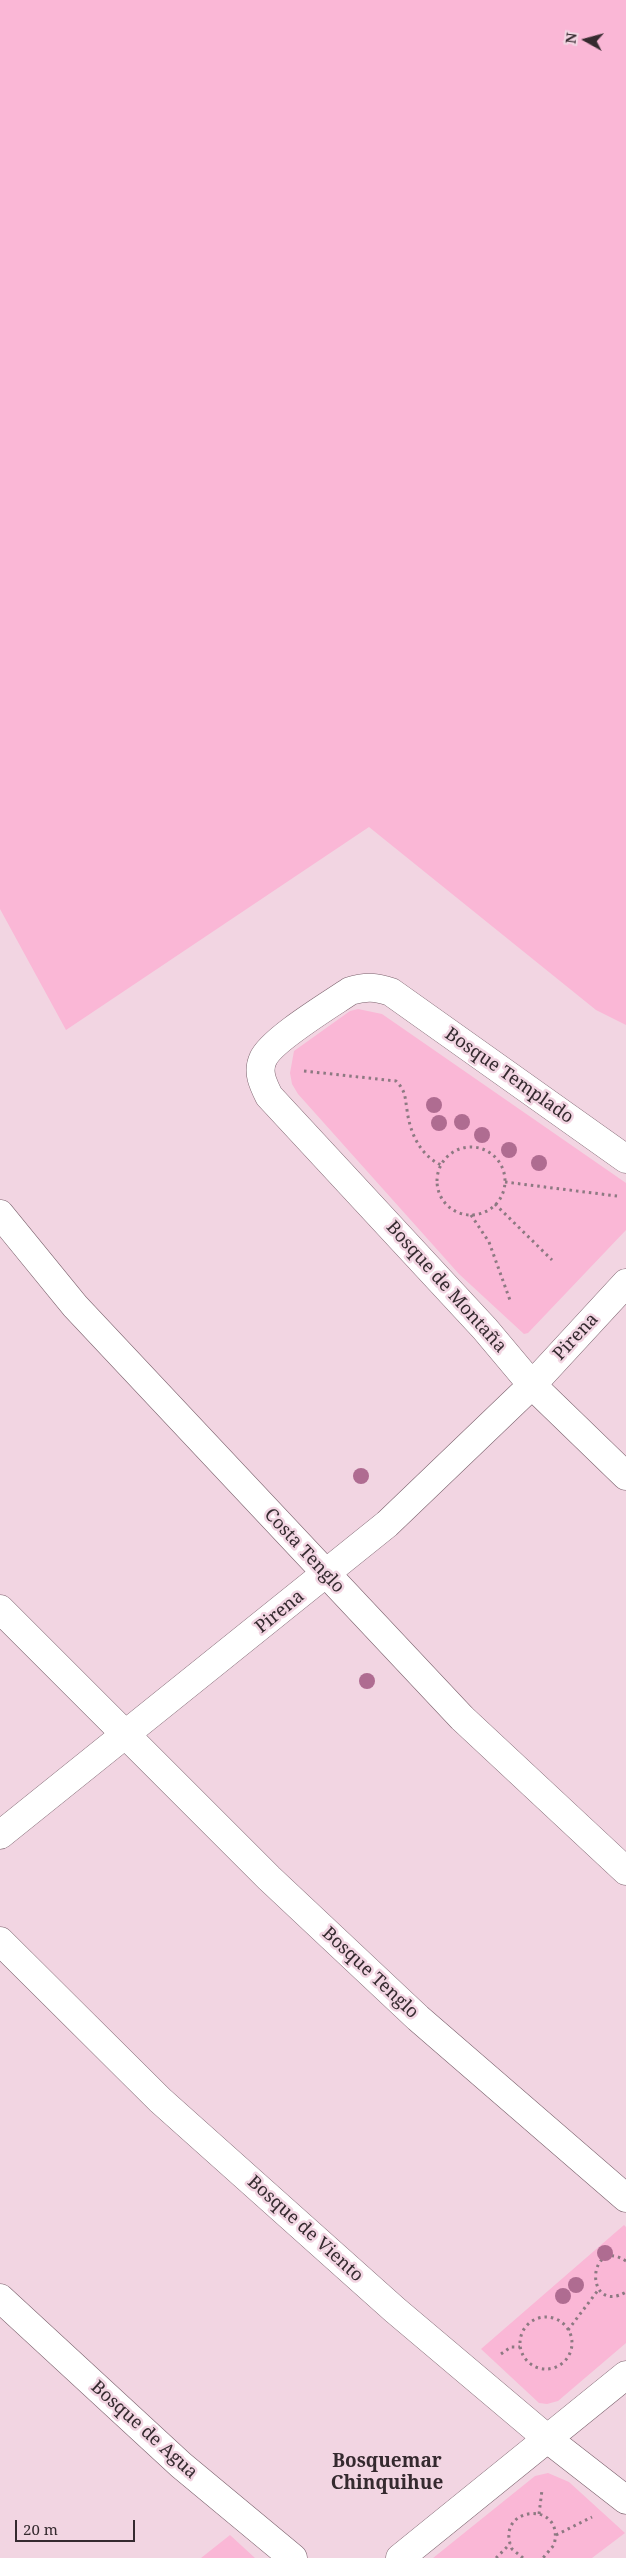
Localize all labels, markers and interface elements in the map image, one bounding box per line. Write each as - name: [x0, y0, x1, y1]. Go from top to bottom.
- north arrow: [561, 15, 611, 65]
- text: N: [561, 31, 581, 45]
- street label: Bosque Templado: [441, 1024, 577, 1128]
- street label: Bosque de Montaña: [381, 1217, 511, 1357]
- street label: Pirena: [549, 1309, 603, 1365]
- street label: Costa Tenglo: [259, 1504, 349, 1598]
- street label: Pirena: [251, 1586, 309, 1638]
- street label: Bosque Tenglo: [317, 1923, 423, 2023]
- street label: Bosque de Viento: [243, 2171, 367, 2287]
- street label: Bosque de Agua: [86, 2376, 202, 2484]
- district label: Bosquemar Chinquihue: [331, 2451, 443, 2495]
- scale bar: [18, 2510, 138, 2542]
- text: 20 m: [23, 2519, 58, 2539]

